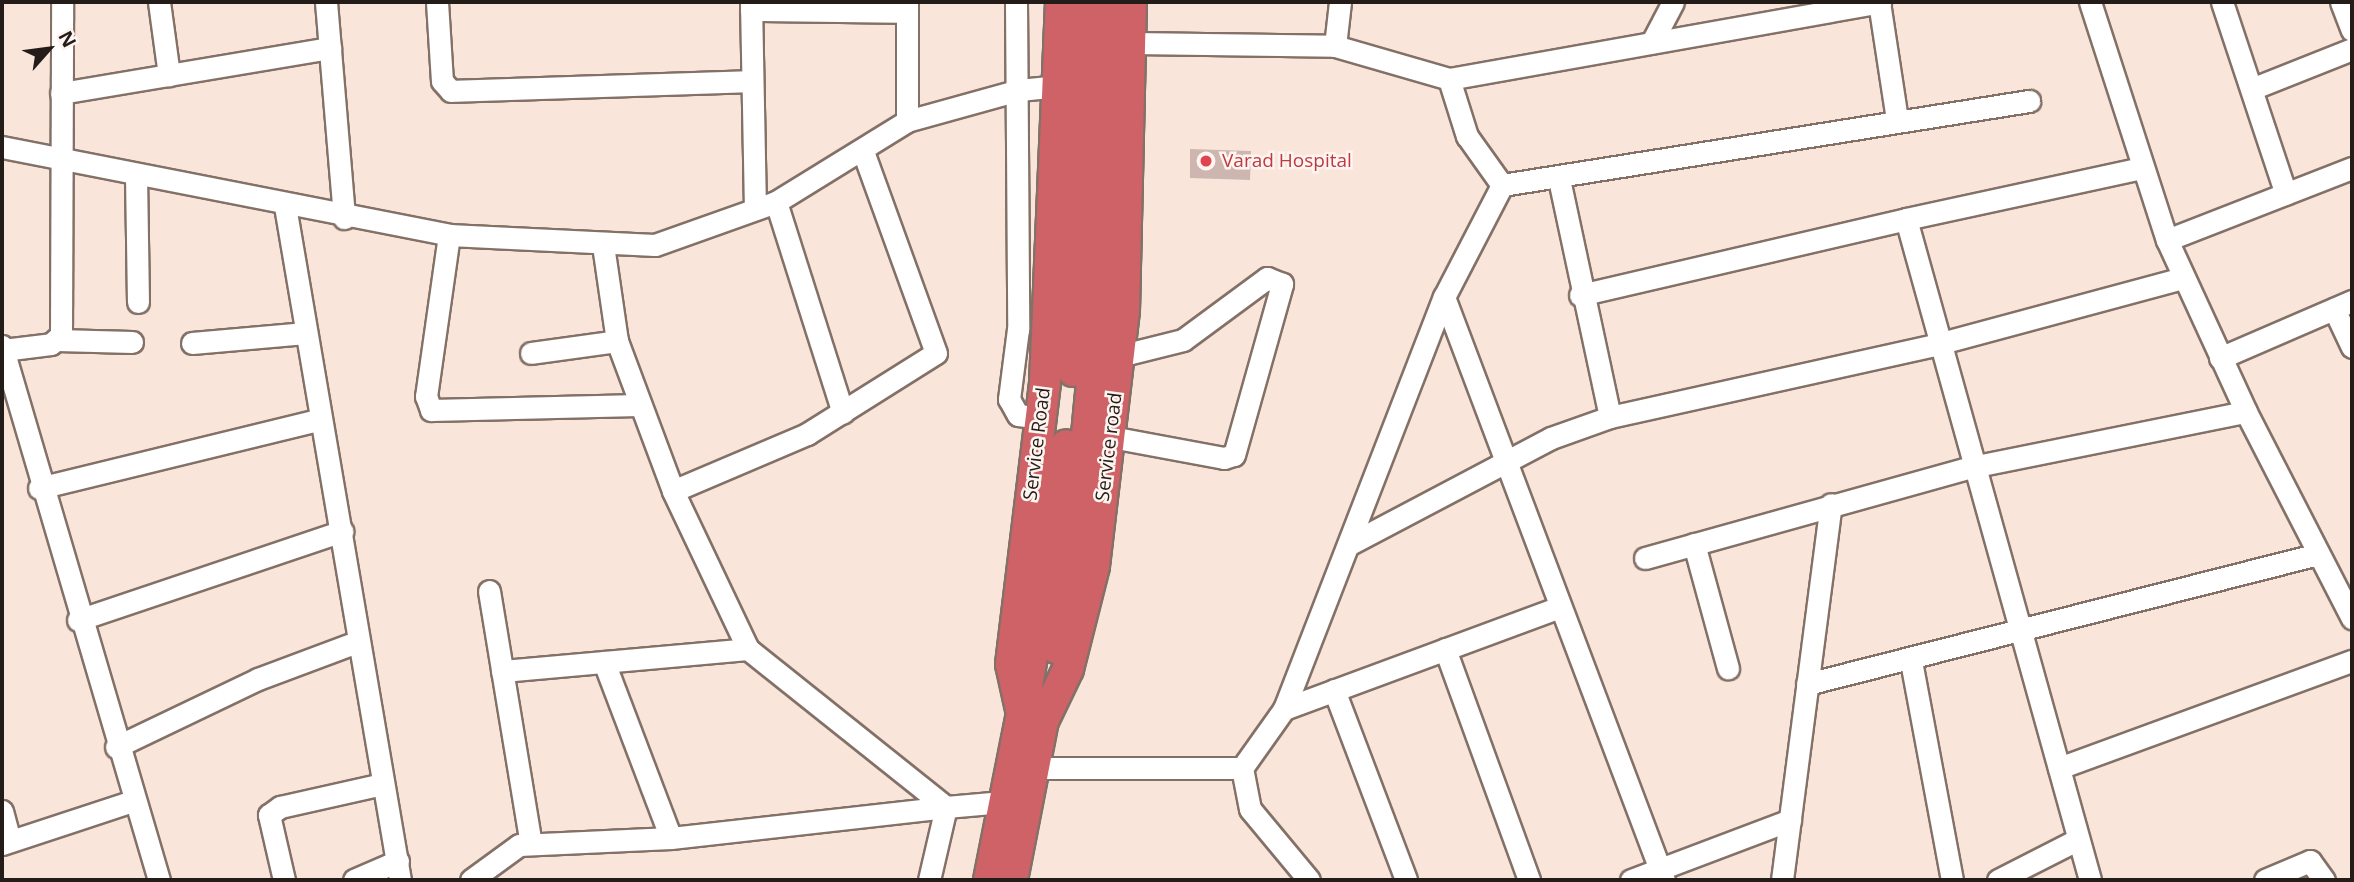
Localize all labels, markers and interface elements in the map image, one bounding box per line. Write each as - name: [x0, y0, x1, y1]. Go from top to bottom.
- north arrow: [14, 14, 84, 84]
- text: N: [52, 26, 83, 52]
- place label: Varad Hospital: [1222, 150, 1352, 172]
- marker: Varad Hospital: [1196, 151, 1216, 171]
- street label: Service Road: [1019, 386, 1055, 502]
- street label: Service road: [1091, 391, 1127, 503]

